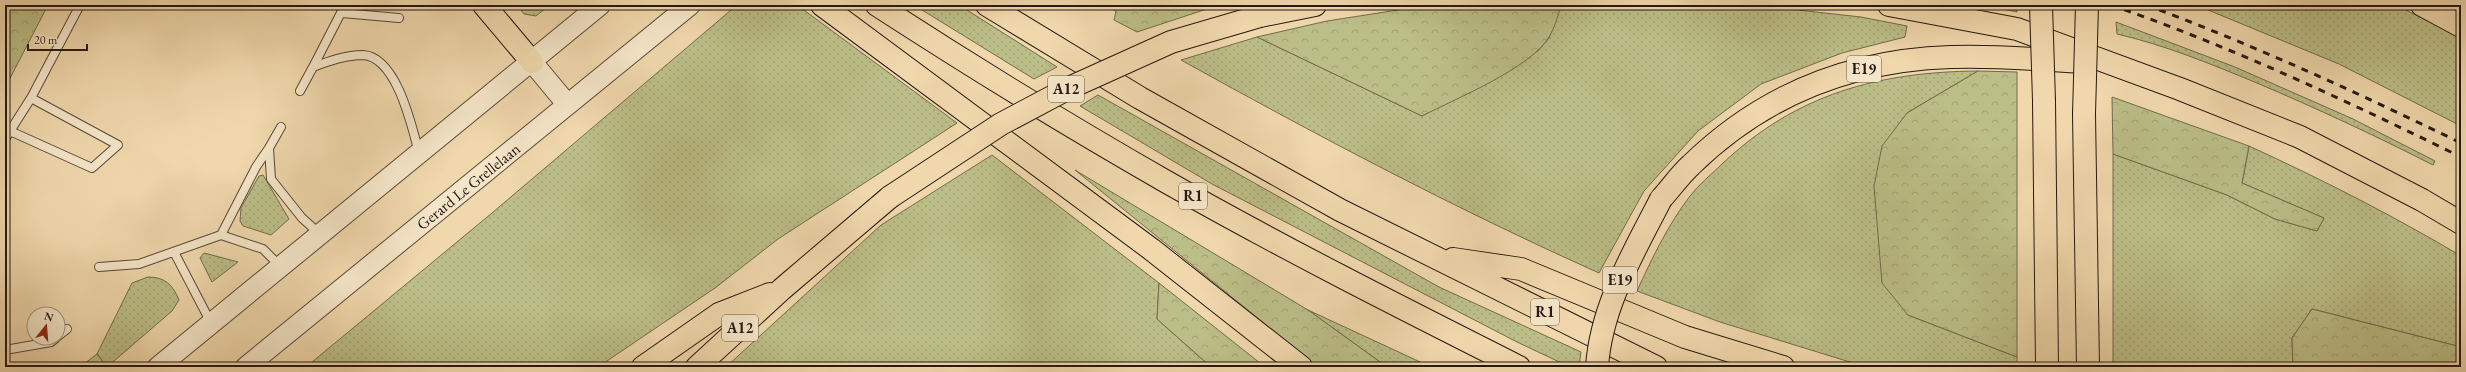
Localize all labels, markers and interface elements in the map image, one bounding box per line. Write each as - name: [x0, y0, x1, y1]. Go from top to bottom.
- scale bar: [28, 26, 87, 52]
- text: 20 m: [34, 32, 58, 48]
- road number: E19: [1847, 56, 1881, 82]
- road number: A12: [1048, 76, 1084, 102]
- street label: Gerard Le Grellelaan: [412, 138, 525, 235]
- road number: R1: [1179, 183, 1207, 209]
- road number: E19: [1603, 267, 1637, 293]
- road number: R1: [1531, 299, 1559, 325]
- north arrow: [26, 306, 66, 346]
- text: N: [43, 308, 55, 324]
- road number: A12: [722, 315, 758, 341]

